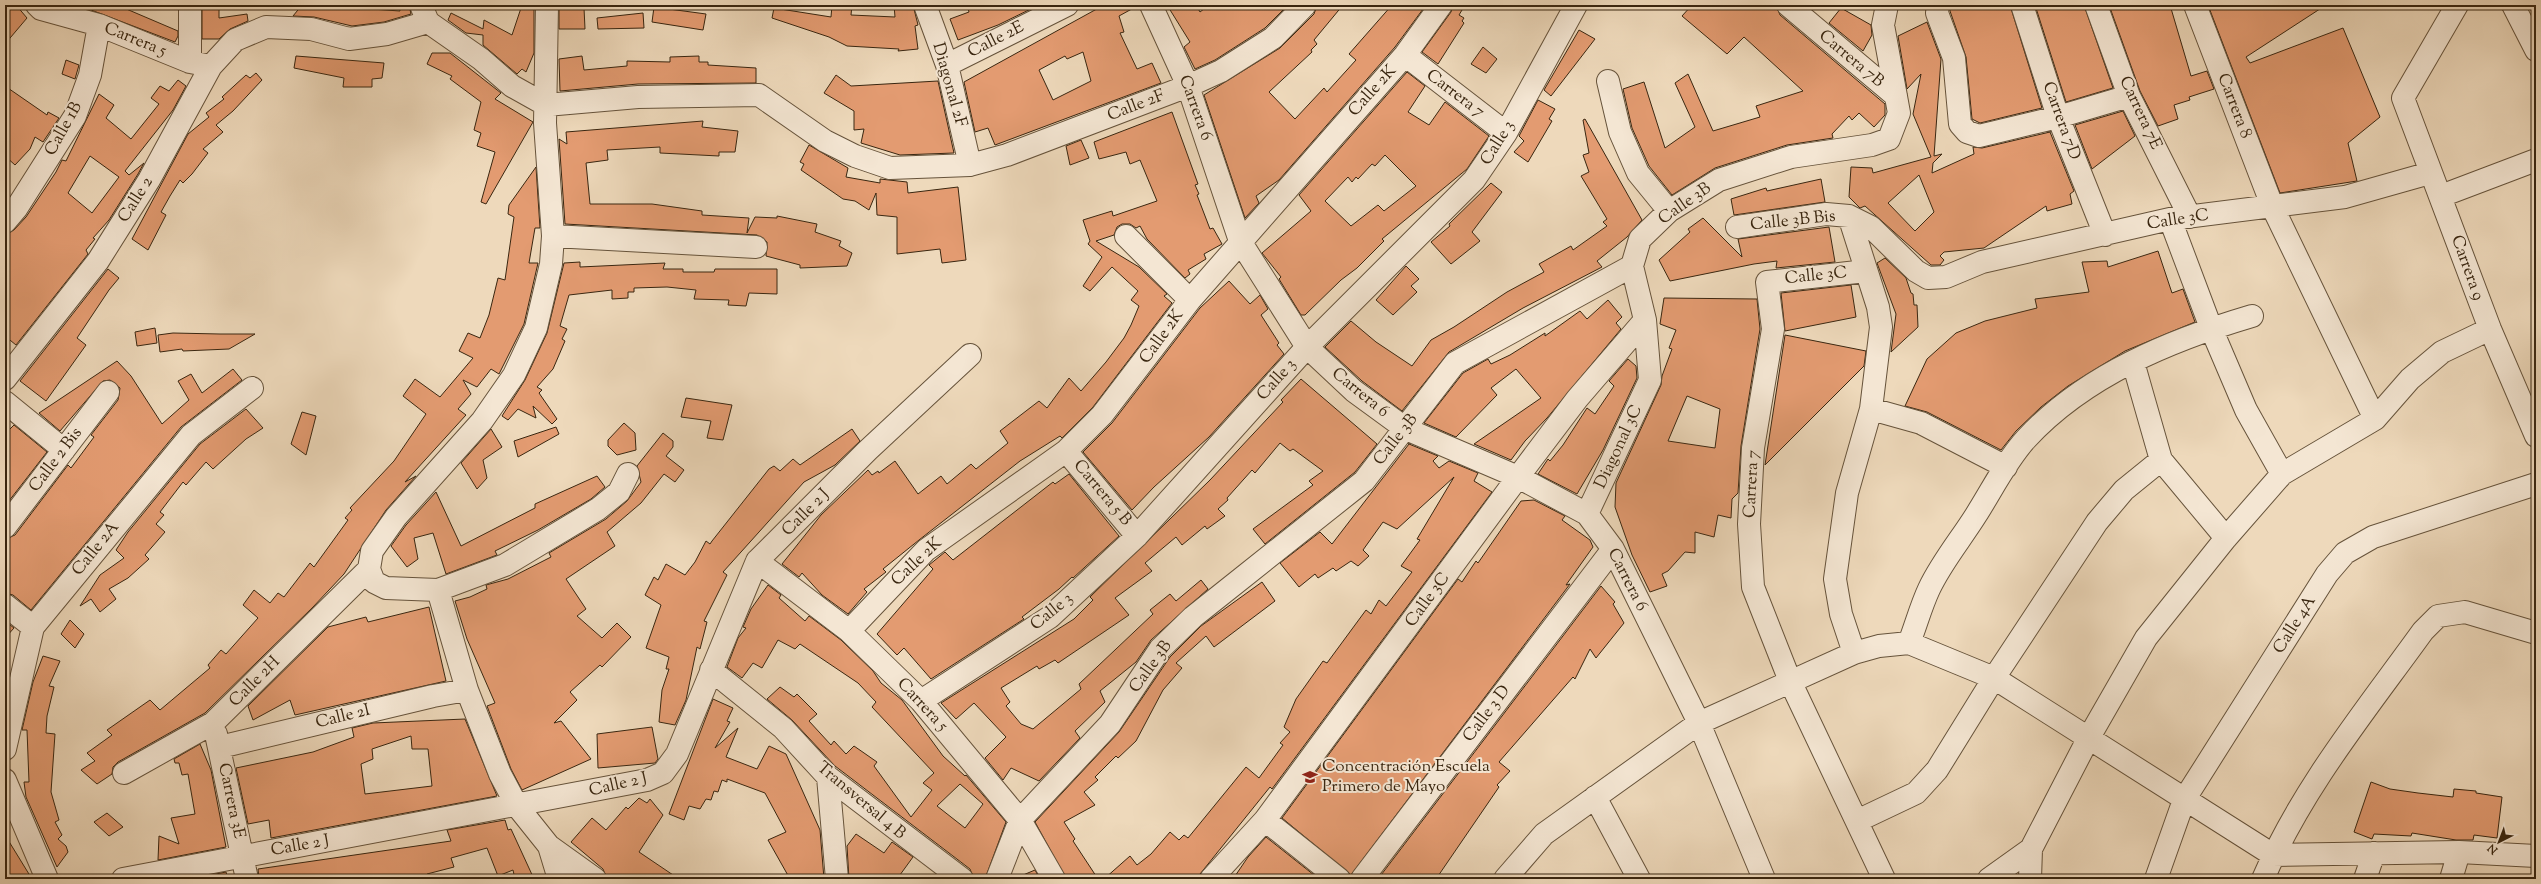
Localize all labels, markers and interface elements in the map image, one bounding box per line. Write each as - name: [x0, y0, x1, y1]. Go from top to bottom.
- street label: Calle 2E: [964, 16, 1028, 64]
- street label: Carrera 5: [100, 17, 170, 63]
- street label: Carrera 7B: [1813, 24, 1889, 94]
- street label: Diagonal 2F: [925, 40, 973, 131]
- street label: Calle 2K: [1343, 60, 1403, 122]
- street label: Carrera 7: [1421, 64, 1490, 124]
- street label: Carrera 8: [2211, 70, 2257, 142]
- street label: Carrera 6: [1172, 72, 1218, 144]
- street label: Carrera 7E: [2113, 72, 2167, 154]
- street label: Carrera 7D: [2036, 79, 2086, 163]
- street label: Calle 2F: [1104, 84, 1169, 128]
- street label: Calle 1B: [39, 97, 89, 160]
- street label: Calle 3: [1475, 116, 1521, 170]
- street label: Calle 2: [113, 172, 159, 228]
- street label: Calle 3B: [1654, 177, 1717, 231]
- street label: Calle 3C: [2145, 203, 2211, 237]
- street label: Calle 3B Bis: [1749, 205, 1837, 237]
- street label: Carrera 9: [2444, 232, 2490, 304]
- street label: Calle 3C: [1784, 261, 1848, 291]
- street label: Calle 2K: [1134, 305, 1190, 369]
- street label: Calle 3: [1252, 354, 1302, 406]
- street label: Carrera 6: [1326, 362, 1394, 424]
- street label: Diagonal 3C: [1589, 401, 1649, 493]
- street label: Calle 3B: [1368, 409, 1424, 471]
- street label: Calle 2 Bis: [24, 422, 89, 498]
- street label: Carrera 7: [1738, 449, 1766, 519]
- street label: Carrera 5 B: [1067, 455, 1137, 531]
- street label: Calle 2 J: [777, 484, 835, 542]
- street label: Calle 2A: [67, 516, 126, 581]
- street label: Calle 2K: [886, 532, 948, 592]
- street label: Carrera 6: [1601, 544, 1653, 616]
- street label: Calle 3C: [1400, 568, 1456, 632]
- street label: Calle 3: [1025, 587, 1079, 637]
- street label: Calle 4A: [2268, 591, 2322, 659]
- street label: Calle 3B: [1124, 636, 1178, 698]
- street label: Calle 2H: [224, 651, 286, 713]
- street label: Carrera 5: [891, 673, 953, 737]
- street label: Calle 3 D: [1458, 680, 1516, 748]
- street label: Calle 2I: [313, 699, 373, 735]
- place label: Concentración Escuela Primero de Mayo: [1322, 755, 1490, 799]
- street label: Transversal 4 B: [811, 756, 911, 846]
- street label: Carrera 3E: [211, 761, 251, 841]
- street label: Calle 2 J: [587, 767, 649, 803]
- school or university icon: Concentración Escuela Primero de Mayo: [1301, 768, 1319, 786]
- north arrow: [2479, 822, 2519, 862]
- street label: Calle 2 J: [269, 829, 331, 863]
- text: N: [2484, 840, 2502, 858]

